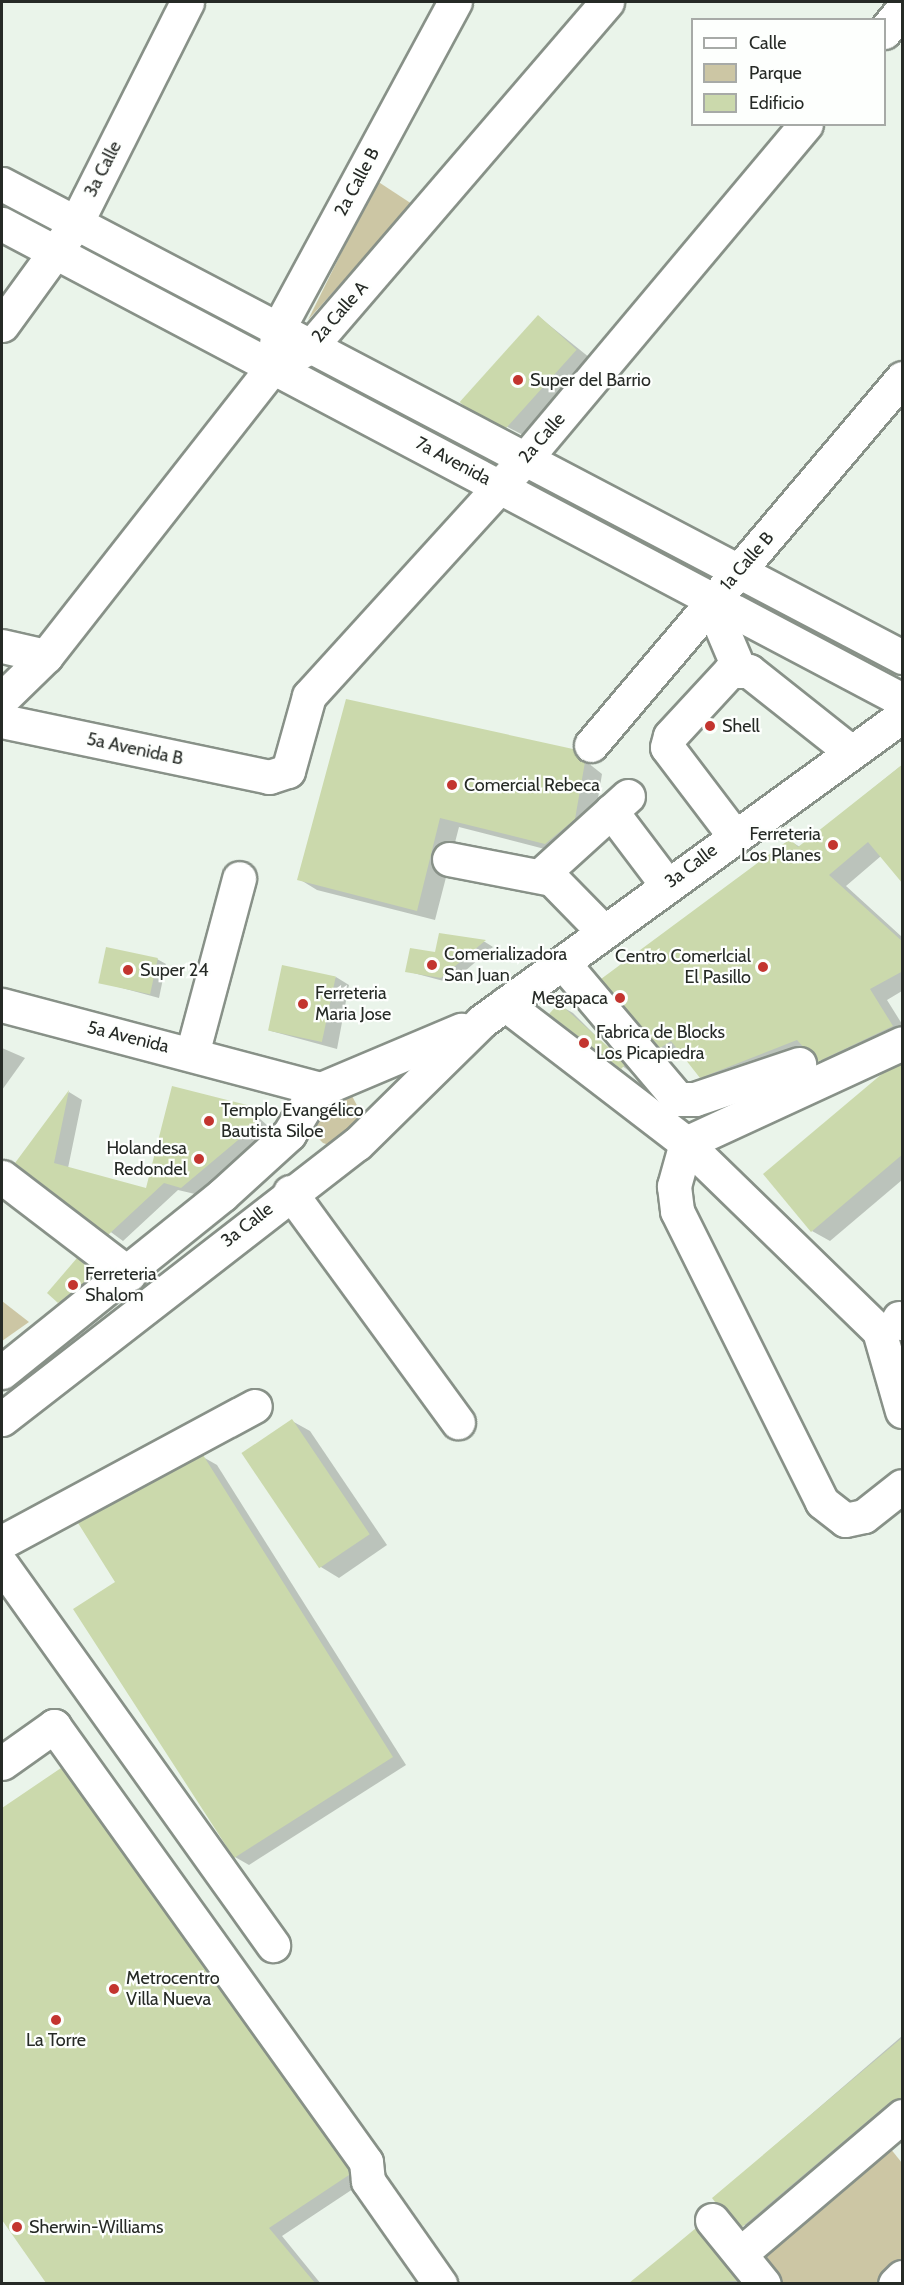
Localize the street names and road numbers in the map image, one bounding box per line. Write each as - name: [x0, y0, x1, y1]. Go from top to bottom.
- street label: 3a Calle: [80, 137, 126, 201]
- street label: 2a Calle B: [330, 144, 384, 220]
- street label: 2a Calle A: [307, 277, 373, 347]
- street label: 2a Calle: [514, 408, 570, 468]
- street label: 7a Avenida: [412, 432, 494, 490]
- street label: 1a Calle B: [716, 527, 778, 595]
- street label: 5a Avenida B: [85, 728, 185, 770]
- street label: 3a Calle: [661, 839, 721, 893]
- street label: 5a Avenida: [85, 1016, 171, 1058]
- street label: 3a Calle: [217, 1198, 277, 1252]

